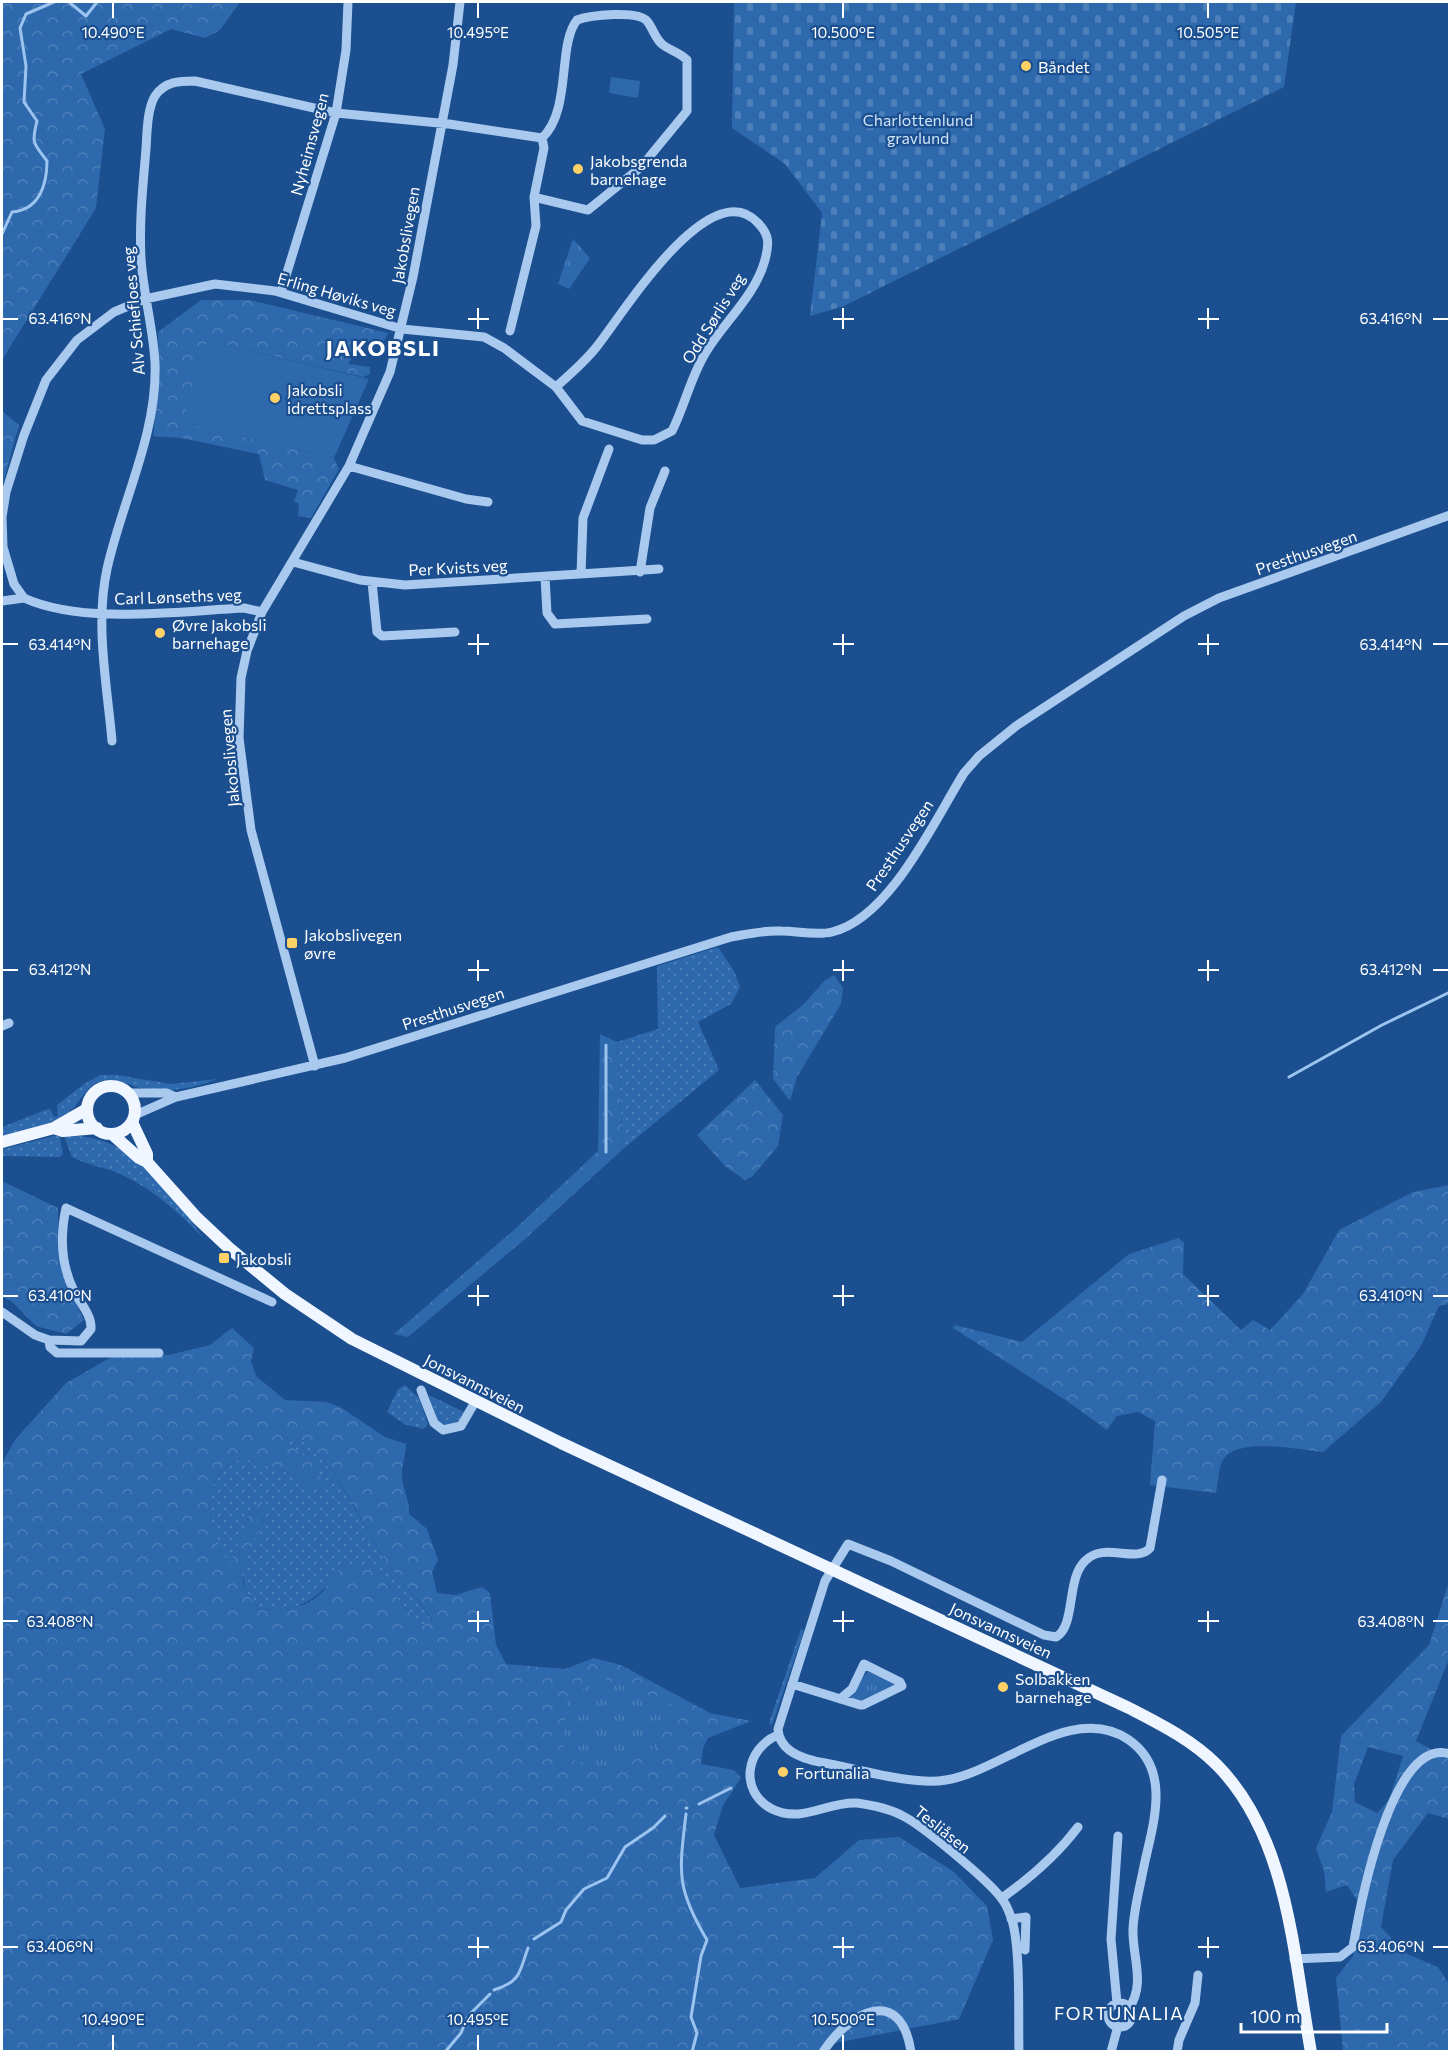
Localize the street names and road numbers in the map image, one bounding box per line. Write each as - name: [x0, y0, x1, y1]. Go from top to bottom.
- street label: Nyheimsvegen: [286, 91, 332, 197]
- street label: Jakobslivegen: [387, 185, 423, 285]
- street label: Alv Schiefloes veg: [118, 246, 148, 376]
- street label: Erling Høviks veg: [275, 268, 399, 320]
- street label: Odd Sørlis veg: [678, 269, 749, 367]
- street label: Presthusvegen: [1253, 526, 1359, 578]
- street label: Per Kvists veg: [408, 555, 508, 579]
- street label: Carl Lønseths veg: [114, 584, 242, 608]
- street label: Jakobslivegen: [215, 708, 243, 808]
- street label: Presthusvegen: [861, 796, 937, 894]
- street label: Presthusvegen: [400, 983, 506, 1033]
- street label: Jonsvannsveien: [421, 1349, 529, 1417]
- street label: Jonsvannsveien: [947, 1598, 1055, 1662]
- street label: Tesliåsen: [911, 1801, 975, 1857]

